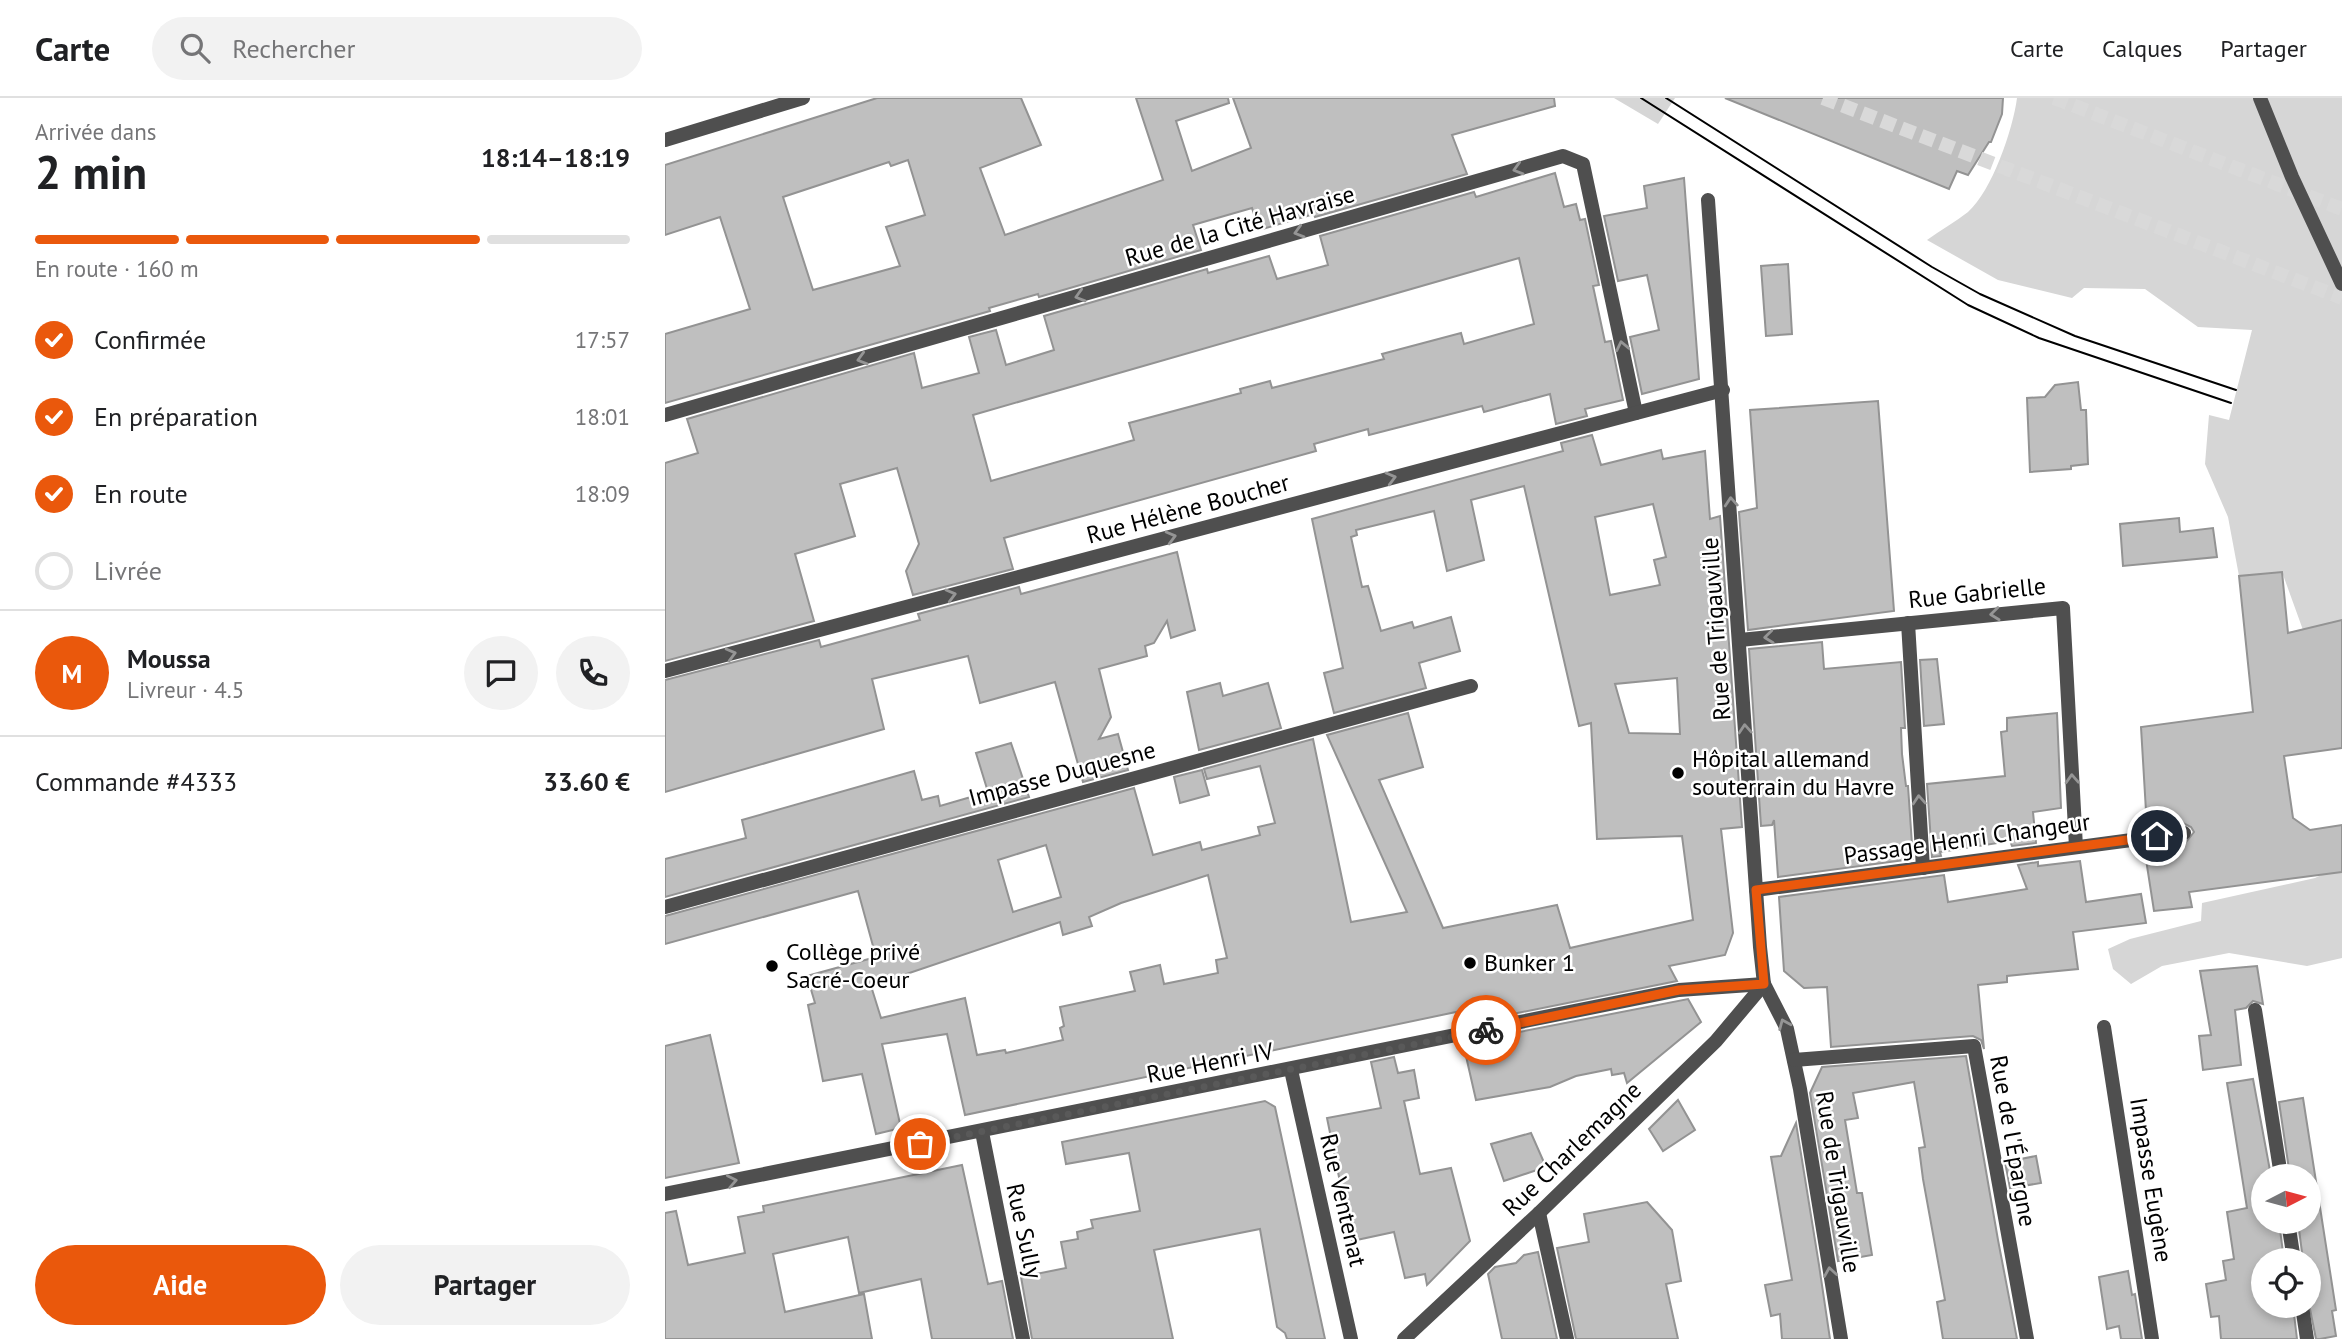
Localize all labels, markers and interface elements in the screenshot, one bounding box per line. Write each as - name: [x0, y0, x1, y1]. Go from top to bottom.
- search box: [152, 17, 642, 80]
- text: Carte: [35, 27, 110, 70]
- icon: search: [176, 29, 214, 67]
- text: Rechercher: [232, 32, 355, 65]
- text: Carte: [2010, 33, 2064, 64]
- text: Calques: [2102, 33, 2182, 64]
- text: Partager: [2220, 33, 2307, 64]
- text: Arrivée dans: [35, 117, 156, 146]
- text: 18:14–18:19: [481, 141, 630, 174]
- text: 2 min: [35, 142, 147, 202]
- one-way arrow: [1512, 161, 1524, 176]
- street label: Rue de la Cité Havraise: [1121, 178, 1358, 273]
- one-way arrow: [1293, 224, 1305, 239]
- text: En route · 160 m: [35, 254, 199, 283]
- one-way arrow: [1075, 287, 1087, 302]
- icon: check: [35, 321, 73, 359]
- text: Confirmée: [94, 323, 206, 356]
- text: 17:57: [575, 325, 630, 354]
- one-way arrow: [1615, 340, 1630, 352]
- one-way arrow: [856, 350, 868, 365]
- icon: check: [35, 398, 73, 436]
- text: En préparation: [94, 400, 258, 433]
- text: 18:01: [575, 402, 630, 431]
- street label: Rue Hélène Boucher: [1083, 467, 1293, 551]
- one-way arrow: [1384, 472, 1396, 487]
- icon: check: [35, 475, 73, 513]
- text: En route: [94, 477, 188, 510]
- text: 18:09: [575, 479, 630, 508]
- one-way arrow: [1723, 496, 1738, 507]
- one-way arrow: [1165, 531, 1177, 545]
- street label: Rue de Trigauville: [1694, 536, 1737, 722]
- text: Livrée: [94, 554, 162, 587]
- street label: Rue Gabrielle: [1907, 570, 2047, 615]
- one-way arrow: [945, 589, 957, 603]
- one-way arrow: [1990, 607, 2001, 622]
- one-way arrow: [1763, 629, 1774, 644]
- button: chat: [464, 636, 538, 710]
- button: phone: [556, 636, 630, 710]
- text: Moussa: [127, 642, 211, 675]
- one-way arrow: [725, 648, 737, 662]
- text: M: [62, 657, 82, 690]
- text: Livreur · 4.5: [127, 675, 244, 704]
- one-way arrow: [1738, 723, 1753, 734]
- street label: Impasse Duquesne: [965, 734, 1159, 813]
- place label: Hôpital allemand souterrain du Havre: [1692, 743, 1894, 802]
- text: Commande #4333: [35, 765, 237, 798]
- text: 33.60 €: [543, 765, 630, 798]
- marker: Hôpital allemand souterrain du Havre: [1670, 765, 1686, 781]
- one-way arrow: [2065, 773, 2080, 784]
- one-way arrow: [1912, 794, 1927, 805]
- street label: Passage Henri Changeur: [1842, 806, 2092, 871]
- pin: [2127, 806, 2187, 866]
- icon: home: [2138, 817, 2176, 855]
- place label: Collège privé Sacré-Coeur: [786, 936, 920, 995]
- place label: Bunker 1: [1484, 947, 1575, 978]
- marker: Bunker 1: [1462, 955, 1478, 971]
- marker: Collège privé Sacré-Coeur: [764, 958, 780, 974]
- courier: [1451, 995, 1521, 1065]
- icon: bike: [1467, 1011, 1505, 1049]
- one-way arrow: [1778, 1019, 1792, 1031]
- street label: Rue Henri IV: [1144, 1035, 1276, 1090]
- street label: Rue de l'Épargne: [1983, 1053, 2044, 1229]
- street label: Rue Charlemagne: [1496, 1075, 1648, 1223]
- street label: Rue de Trigauville: [1809, 1089, 1868, 1275]
- street label: Impasse Eugène: [2123, 1095, 2180, 1265]
- pin: [890, 1114, 950, 1174]
- icon: bag: [901, 1125, 939, 1163]
- street label: Rue Ventenat: [1313, 1130, 1374, 1269]
- north arrow: [2251, 1164, 2321, 1234]
- map controls: [2251, 1164, 2321, 1318]
- one-way arrow: [726, 1174, 738, 1189]
- street label: Rue Sully: [999, 1180, 1050, 1281]
- button: Aide: [35, 1245, 326, 1325]
- button: Partager: [340, 1245, 630, 1325]
- button: locate: [2251, 1248, 2321, 1318]
- one-way arrow: [1823, 1266, 1838, 1278]

